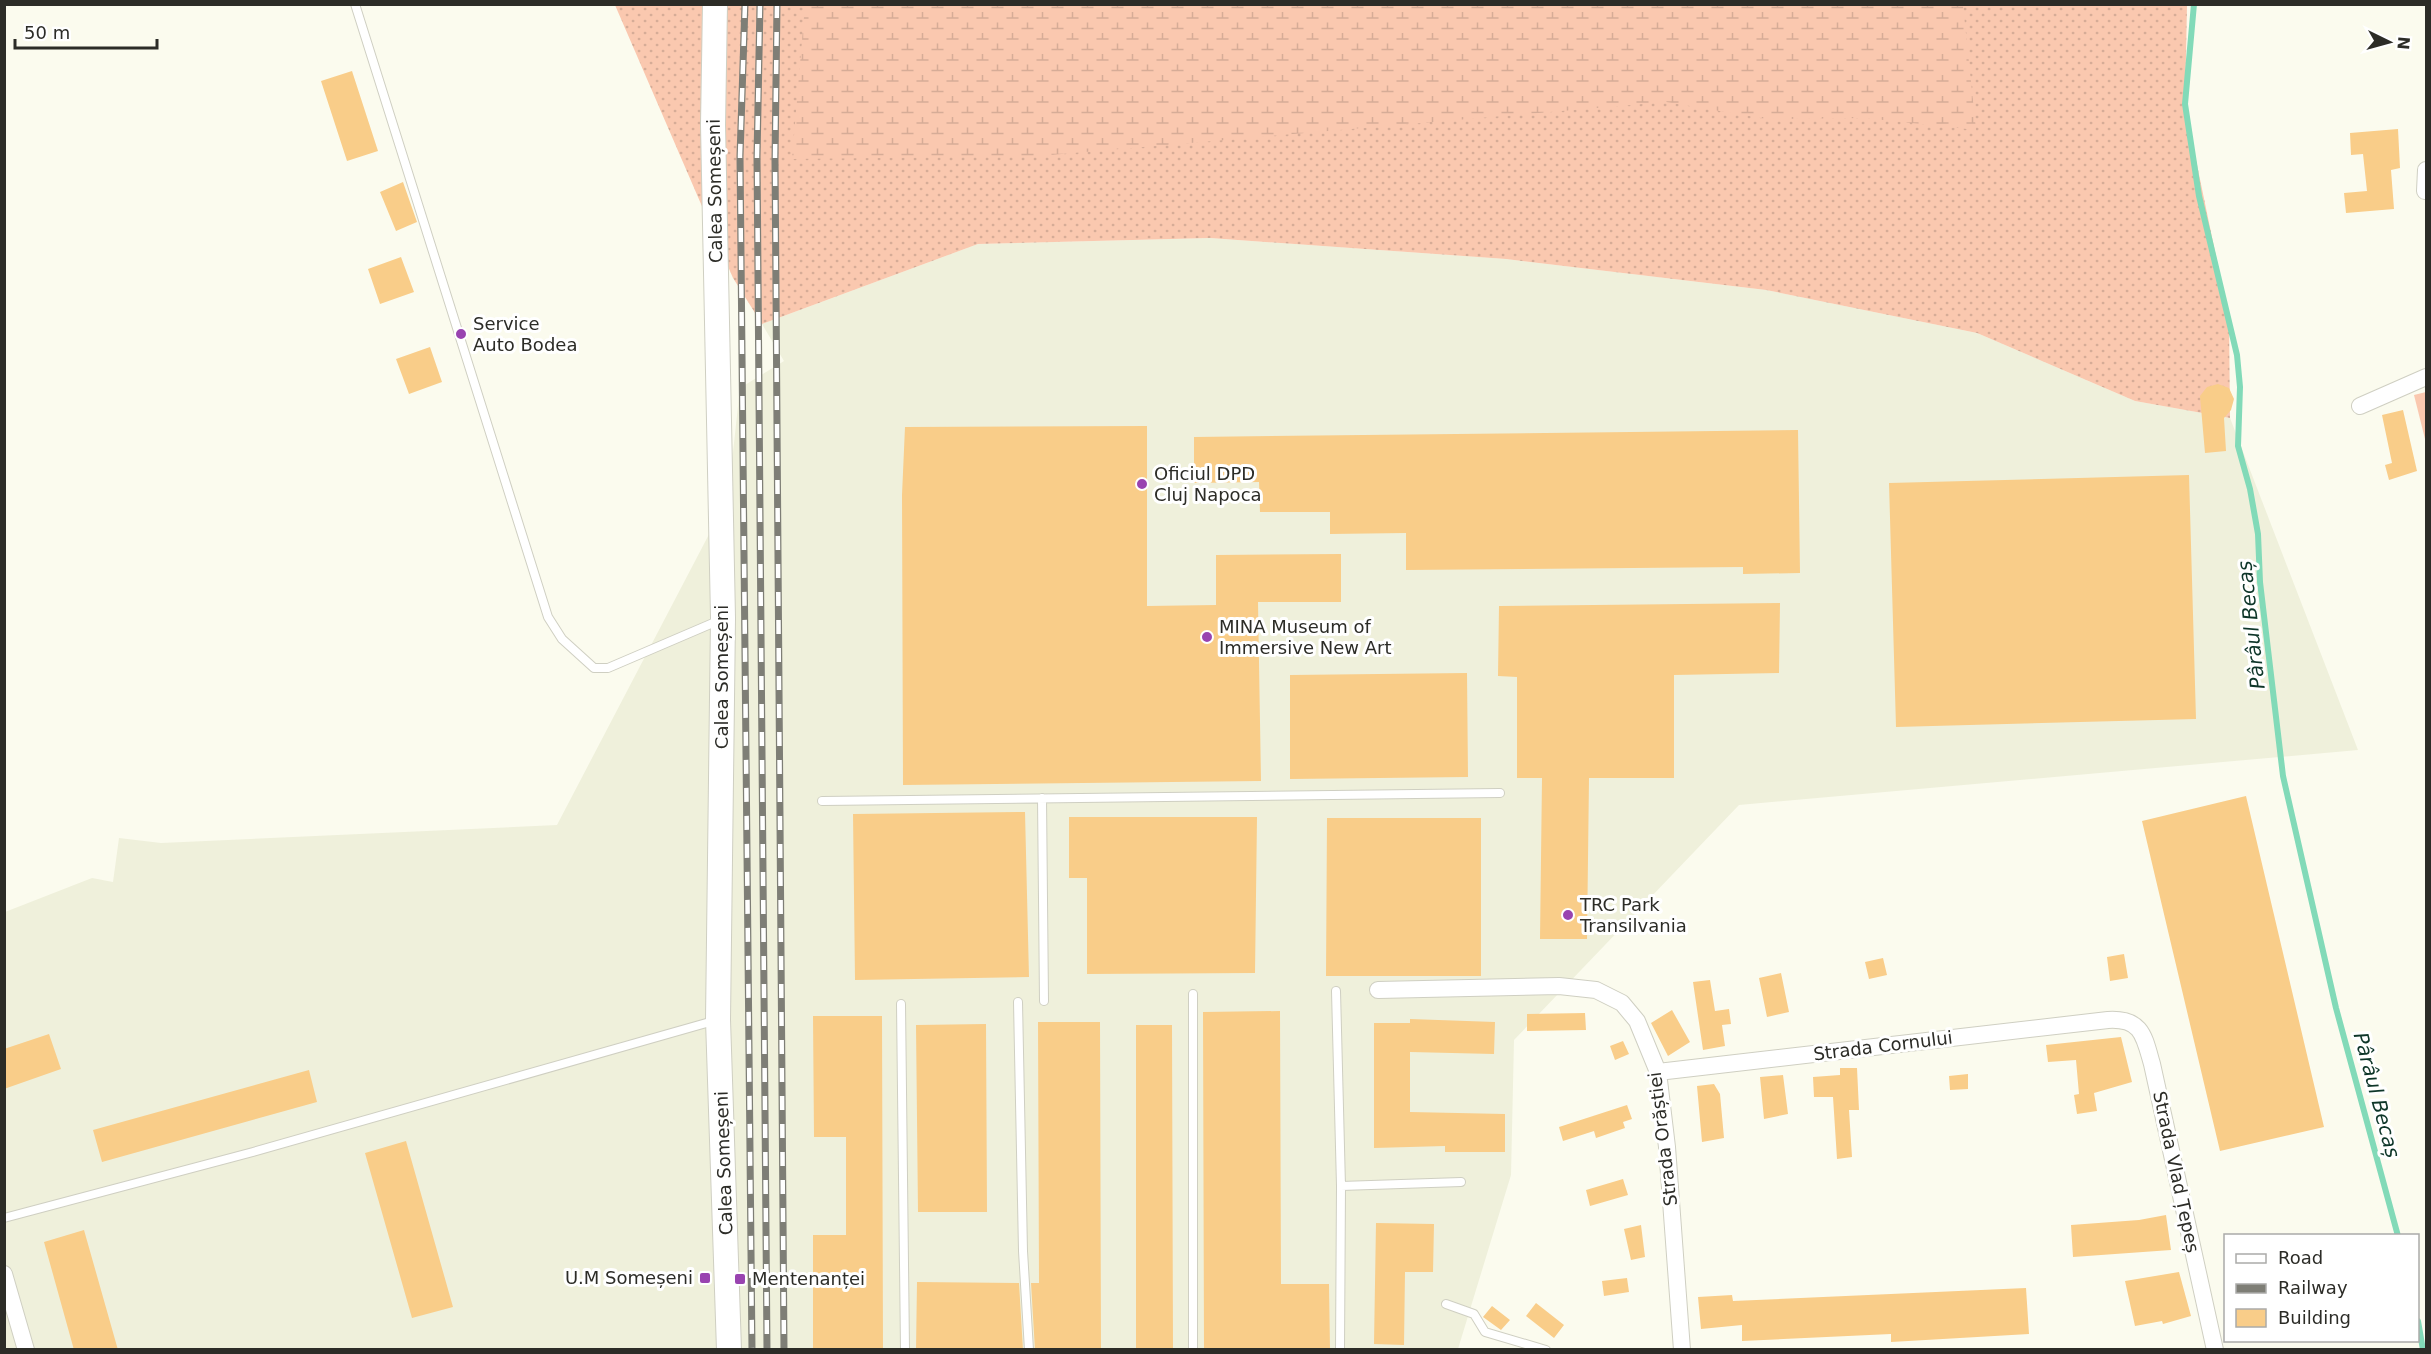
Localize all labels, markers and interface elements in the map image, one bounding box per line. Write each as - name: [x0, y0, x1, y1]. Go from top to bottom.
- scale bar: [15, 12, 158, 50]
- north arrow: [2359, 12, 2419, 72]
- text: 50 m: [24, 22, 70, 43]
- text: N: [2393, 36, 2413, 51]
- street label: Calea Someșeni: [703, 119, 726, 263]
- place label: Service Auto Bodea: [473, 313, 577, 355]
- marker: Service Auto Bodea: [454, 327, 468, 341]
- place label: Oficiul DPD Cluj Napoca: [1154, 463, 1262, 505]
- marker: Oficiul DPD Cluj Napoca: [1135, 477, 1149, 491]
- water label: Pârâul Becaș: [2232, 560, 2270, 690]
- street label: Calea Someșeni: [711, 605, 732, 749]
- place label: MINA Museum of Immersive New Art: [1219, 616, 1391, 658]
- marker: MINA Museum of Immersive New Art: [1200, 630, 1214, 644]
- place label: TRC Park Transilvania: [1579, 894, 1687, 936]
- marker: TRC Park Transilvania: [1561, 908, 1575, 922]
- street label: Strada Cornului: [1812, 1027, 1954, 1064]
- water label: Pârâul Becaș: [2349, 1030, 2405, 1160]
- street label: Strada Orăștiei: [1644, 1071, 1681, 1207]
- street label: Strada Vlad Țepeș: [2149, 1089, 2204, 1255]
- street label: Calea Someșeni: [710, 1091, 737, 1236]
- legend: [2224, 1234, 2419, 1342]
- text: Road: [2278, 1247, 2323, 1268]
- place label: U.M Someșeni: [565, 1267, 693, 1288]
- place label: Mentenanței: [752, 1268, 865, 1289]
- marker: U.M Someșeni: [698, 1271, 712, 1285]
- marker: Mentenanței: [733, 1272, 747, 1286]
- text: Railway: [2278, 1277, 2348, 1298]
- text: Building: [2278, 1307, 2351, 1328]

